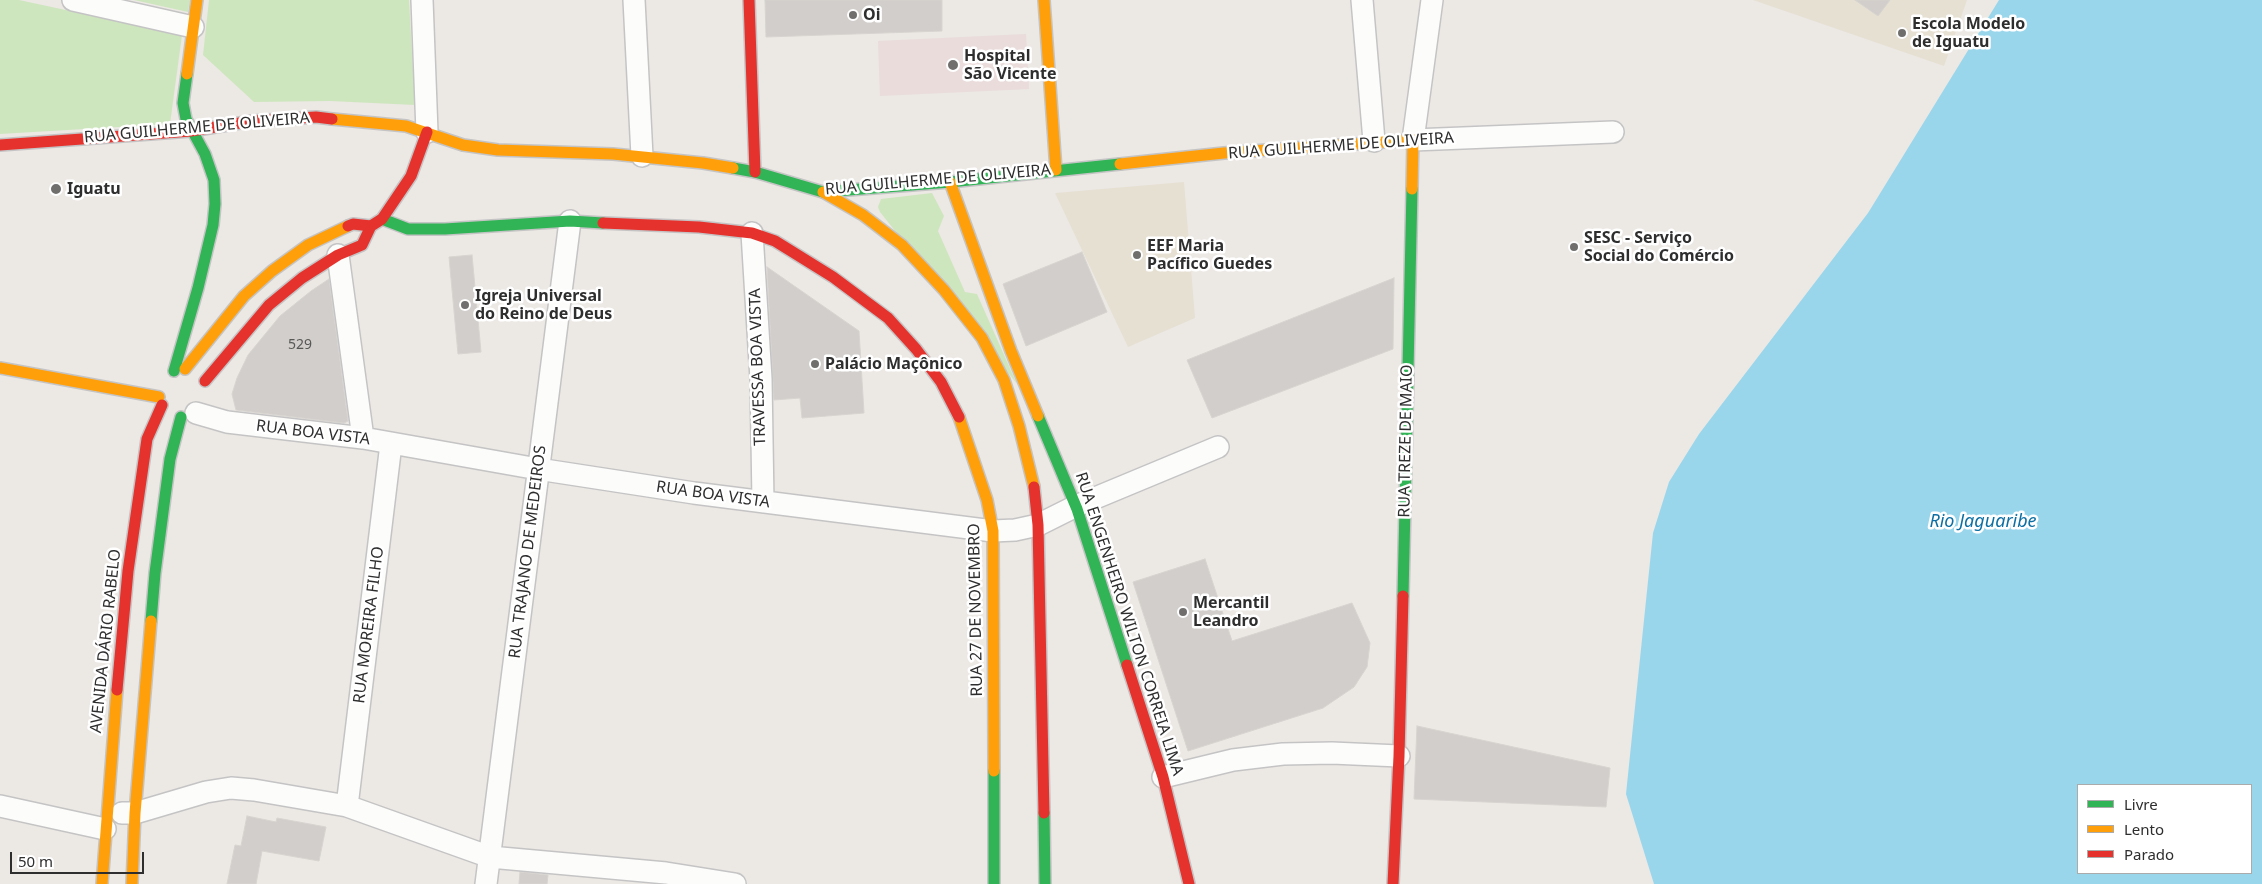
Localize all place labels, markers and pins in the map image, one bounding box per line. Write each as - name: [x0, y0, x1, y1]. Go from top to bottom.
- place label: Oi: [863, 5, 880, 25]
- marker: Oi: [847, 9, 859, 21]
- place label: Escola Modelo de Iguatu: [1912, 14, 2025, 52]
- marker: Escola Modelo de Iguatu: [1896, 27, 1908, 39]
- place label: Hospital São Vicente: [964, 46, 1056, 84]
- marker: Hospital São Vicente: [946, 58, 960, 72]
- place label: Iguatu: [67, 179, 121, 199]
- marker: Iguatu: [49, 182, 63, 196]
- place label: SESC - Serviço Social do Comércio: [1584, 228, 1734, 266]
- place label: EEF Maria Pacífico Guedes: [1147, 236, 1272, 274]
- marker: SESC - Serviço Social do Comércio: [1568, 241, 1580, 253]
- marker: EEF Maria Pacífico Guedes: [1131, 249, 1143, 261]
- place label: Igreja Universal do Reino de Deus: [475, 286, 612, 324]
- marker: Igreja Universal do Reino de Deus: [459, 299, 471, 311]
- place label: Palácio Maçônico: [825, 354, 962, 374]
- marker: Palácio Maçônico: [809, 358, 821, 370]
- place label: Mercantil Leandro: [1193, 593, 1269, 631]
- marker: Mercantil Leandro: [1177, 606, 1189, 618]

